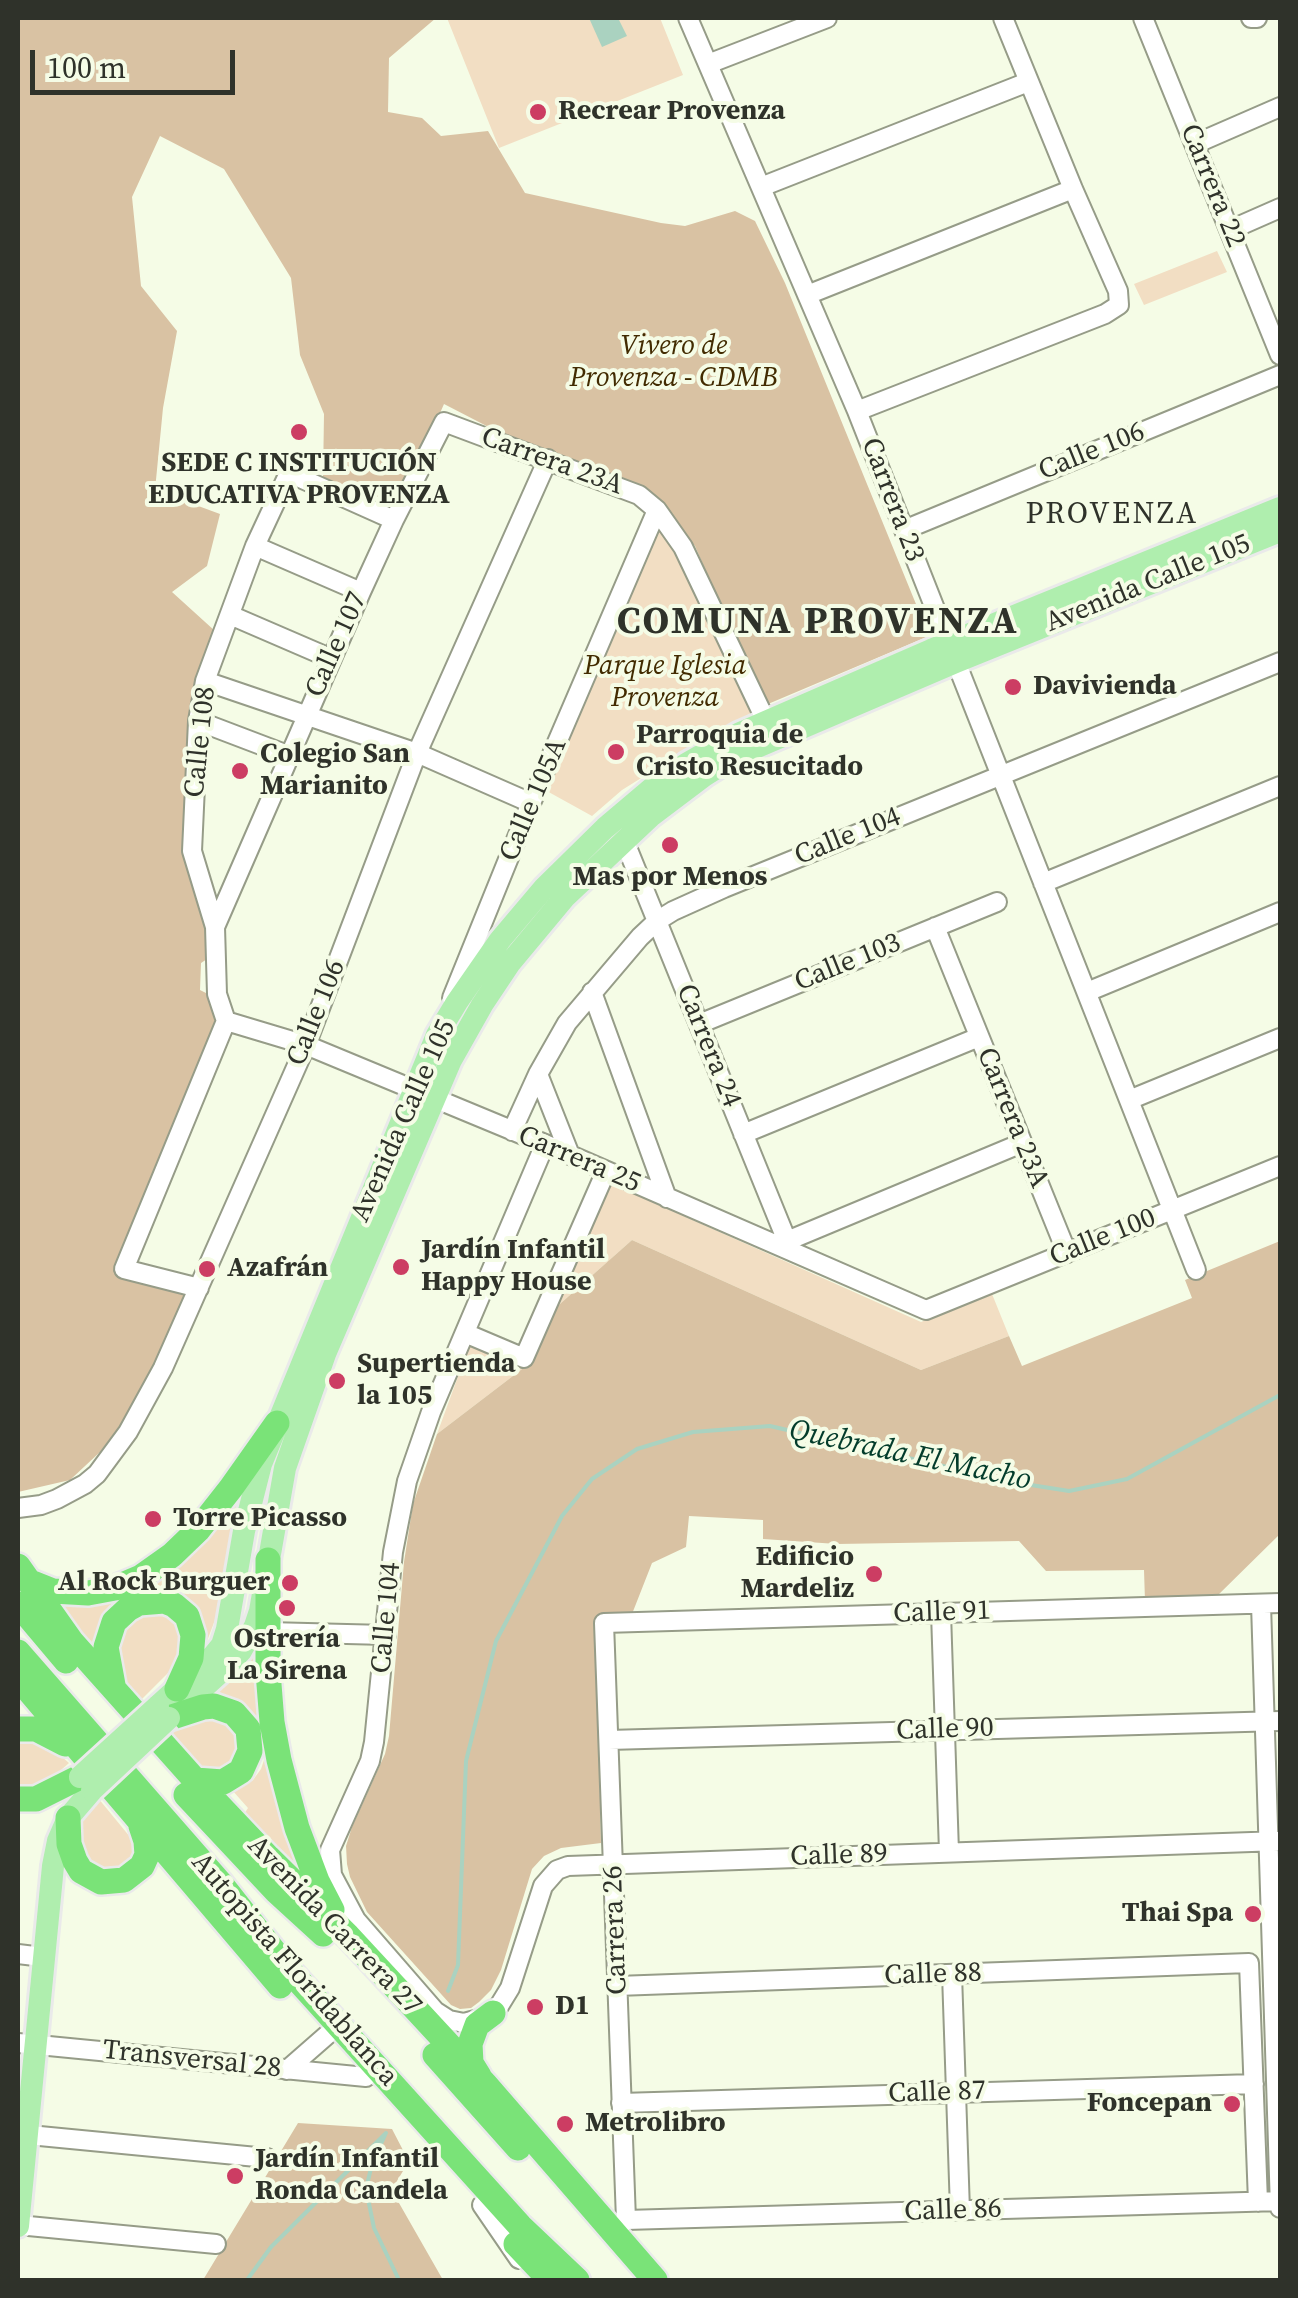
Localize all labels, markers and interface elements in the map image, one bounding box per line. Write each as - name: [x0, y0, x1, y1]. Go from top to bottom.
- scale bar: [35, 30, 240, 92]
- text: 100 m: [47, 47, 126, 88]
- place label: Recrear Provenza: [558, 95, 785, 129]
- marker: Recrear Provenza: [527, 101, 549, 123]
- street label: Carrera 22: [1172, 120, 1252, 252]
- park label: Vivero de Provenza - CDMB: [570, 330, 778, 396]
- street label: Calle 106: [1034, 416, 1150, 488]
- marker: SEDE C INSTITUCIÓN EDUCATIVA PROVENZA: [288, 421, 310, 443]
- street label: Carrera 23A: [477, 421, 627, 503]
- street label: Carrera 23: [853, 433, 931, 567]
- place label: SEDE C INSTITUCIÓN EDUCATIVA PROVENZA: [148, 447, 450, 513]
- district label: PROVENZA: [1025, 497, 1199, 533]
- street label: Avenida Calle 105: [1041, 528, 1255, 640]
- street label: Calle 107: [299, 587, 375, 703]
- district label: COMUNA PROVENZA: [617, 600, 1019, 646]
- park label: Parque Iglesia Provenza: [584, 650, 746, 716]
- place label: Davivienda: [1033, 670, 1177, 704]
- marker: Davivienda: [1002, 676, 1024, 698]
- street label: Calle 108: [178, 685, 224, 799]
- place label: Parroquia de Cristo Resucitado: [636, 719, 863, 785]
- street label: Calle 105A: [493, 734, 575, 866]
- place label: Colegio San Marianito: [260, 738, 410, 804]
- marker: Parroquia de Cristo Resucitado: [605, 741, 627, 763]
- marker: Colegio San Marianito: [229, 760, 251, 782]
- street label: Calle 104: [790, 801, 906, 873]
- marker: Mas por Menos: [659, 834, 681, 856]
- place label: Mas por Menos: [573, 861, 767, 895]
- street label: Calle 103: [790, 927, 906, 999]
- street label: Calle 106: [281, 955, 353, 1071]
- street label: Carrera 24: [668, 980, 748, 1112]
- street label: Avenida Calle 105: [344, 1015, 464, 1227]
- street label: Carrera 23A: [969, 1043, 1055, 1193]
- street label: Carrera 25: [513, 1119, 645, 1201]
- street label: Calle 100: [1045, 1202, 1161, 1274]
- place label: Jardín Infantil Happy House: [421, 1234, 605, 1300]
- place label: Azafrán: [227, 1252, 328, 1286]
- marker: Jardín Infantil Happy House: [390, 1256, 412, 1278]
- marker: Azafrán: [196, 1258, 218, 1280]
- place label: Supertienda la 105: [357, 1348, 516, 1414]
- marker: Supertienda la 105: [326, 1370, 348, 1392]
- water label: Quebrada El Macho: [786, 1413, 1034, 1499]
- place label: Torre Picasso: [173, 1502, 347, 1536]
- marker: Torre Picasso: [142, 1508, 164, 1530]
- place label: Edificio Mardeliz: [740, 1541, 854, 1607]
- street label: Calle 104: [365, 1561, 409, 1675]
- marker: Edificio Mardeliz: [863, 1563, 885, 1585]
- place label: Al Rock Burguer: [58, 1566, 270, 1600]
- marker: Al Rock Burguer: [279, 1572, 301, 1594]
- street label: Calle 91: [893, 1595, 991, 1631]
- marker: Ostrería La Sirena: [276, 1597, 298, 1619]
- place label: Ostrería La Sirena: [227, 1623, 347, 1689]
- street label: Calle 90: [896, 1712, 994, 1748]
- street label: Avenida Carrera 27: [240, 1829, 428, 2023]
- street label: Calle 89: [790, 1838, 888, 1874]
- street label: Autopista Floridablanca: [184, 1846, 404, 2094]
- street label: Carrera 26: [597, 1865, 635, 1995]
- place label: Thai Spa: [1122, 1897, 1233, 1931]
- marker: Thai Spa: [1242, 1903, 1264, 1925]
- street label: Calle 88: [884, 1957, 982, 1993]
- place label: D1: [555, 1990, 590, 2024]
- marker: D1: [524, 1996, 546, 2018]
- street label: Transversal 28: [101, 2034, 283, 2086]
- street label: Calle 87: [888, 2075, 986, 2111]
- place label: Foncepan: [1087, 2087, 1212, 2121]
- marker: Foncepan: [1221, 2093, 1243, 2115]
- place label: Metrolibro: [585, 2107, 726, 2141]
- marker: Metrolibro: [554, 2113, 576, 2135]
- place label: Jardín Infantil Ronda Candela: [255, 2143, 448, 2209]
- marker: Jardín Infantil Ronda Candela: [224, 2165, 246, 2187]
- street label: Calle 86: [904, 2193, 1002, 2229]

